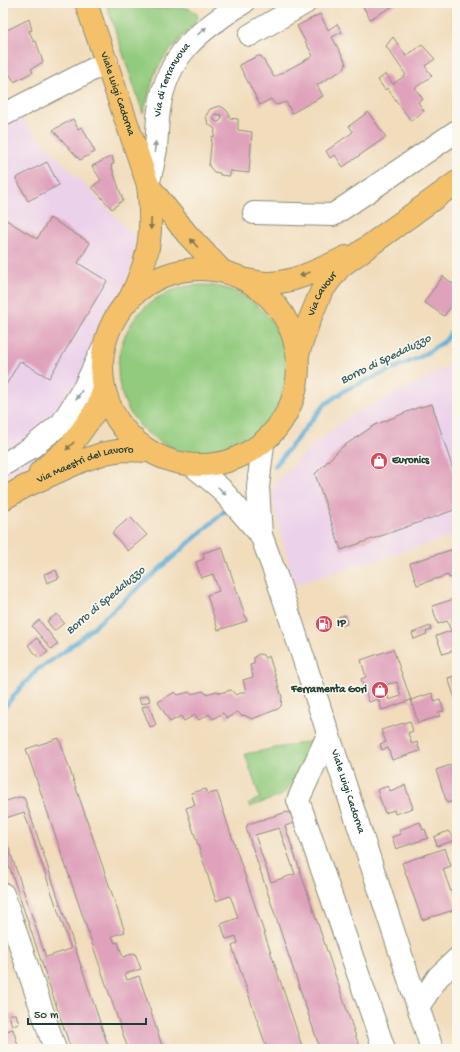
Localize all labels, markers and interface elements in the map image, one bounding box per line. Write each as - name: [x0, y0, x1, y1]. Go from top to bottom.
- one-way arrow: [197, 26, 208, 35]
- street label: Via di Terranuova: [152, 40, 194, 119]
- street label: Viale Luigi Cadorna: [97, 49, 137, 138]
- one-way arrow: [152, 141, 159, 153]
- one-way arrow: [147, 218, 154, 230]
- one-way arrow: [190, 237, 199, 248]
- street label: Via Cavour: [305, 269, 341, 319]
- one-way arrow: [299, 271, 311, 277]
- water label: Borro di Spedaluzzo: [339, 332, 434, 388]
- one-way arrow: [75, 390, 83, 400]
- one-way arrow: [65, 441, 75, 450]
- street label: Via Maestri del Lavoro: [34, 444, 134, 487]
- shop icon: Euronics: [369, 451, 389, 471]
- place label: Euronics: [391, 455, 430, 467]
- one-way arrow: [217, 486, 227, 496]
- water label: Borro di Spedaluzzo: [64, 563, 149, 638]
- fuel station icon: IP: [314, 614, 334, 634]
- place label: IP: [337, 618, 347, 630]
- shop icon: Ferramenta Gori: [370, 680, 390, 700]
- place label: Ferramenta Gori: [290, 683, 368, 696]
- street label: Viale Luigi Cadorna: [328, 747, 367, 836]
- scale bar: [28, 1000, 146, 1026]
- text: 50 m: [34, 1009, 59, 1023]

